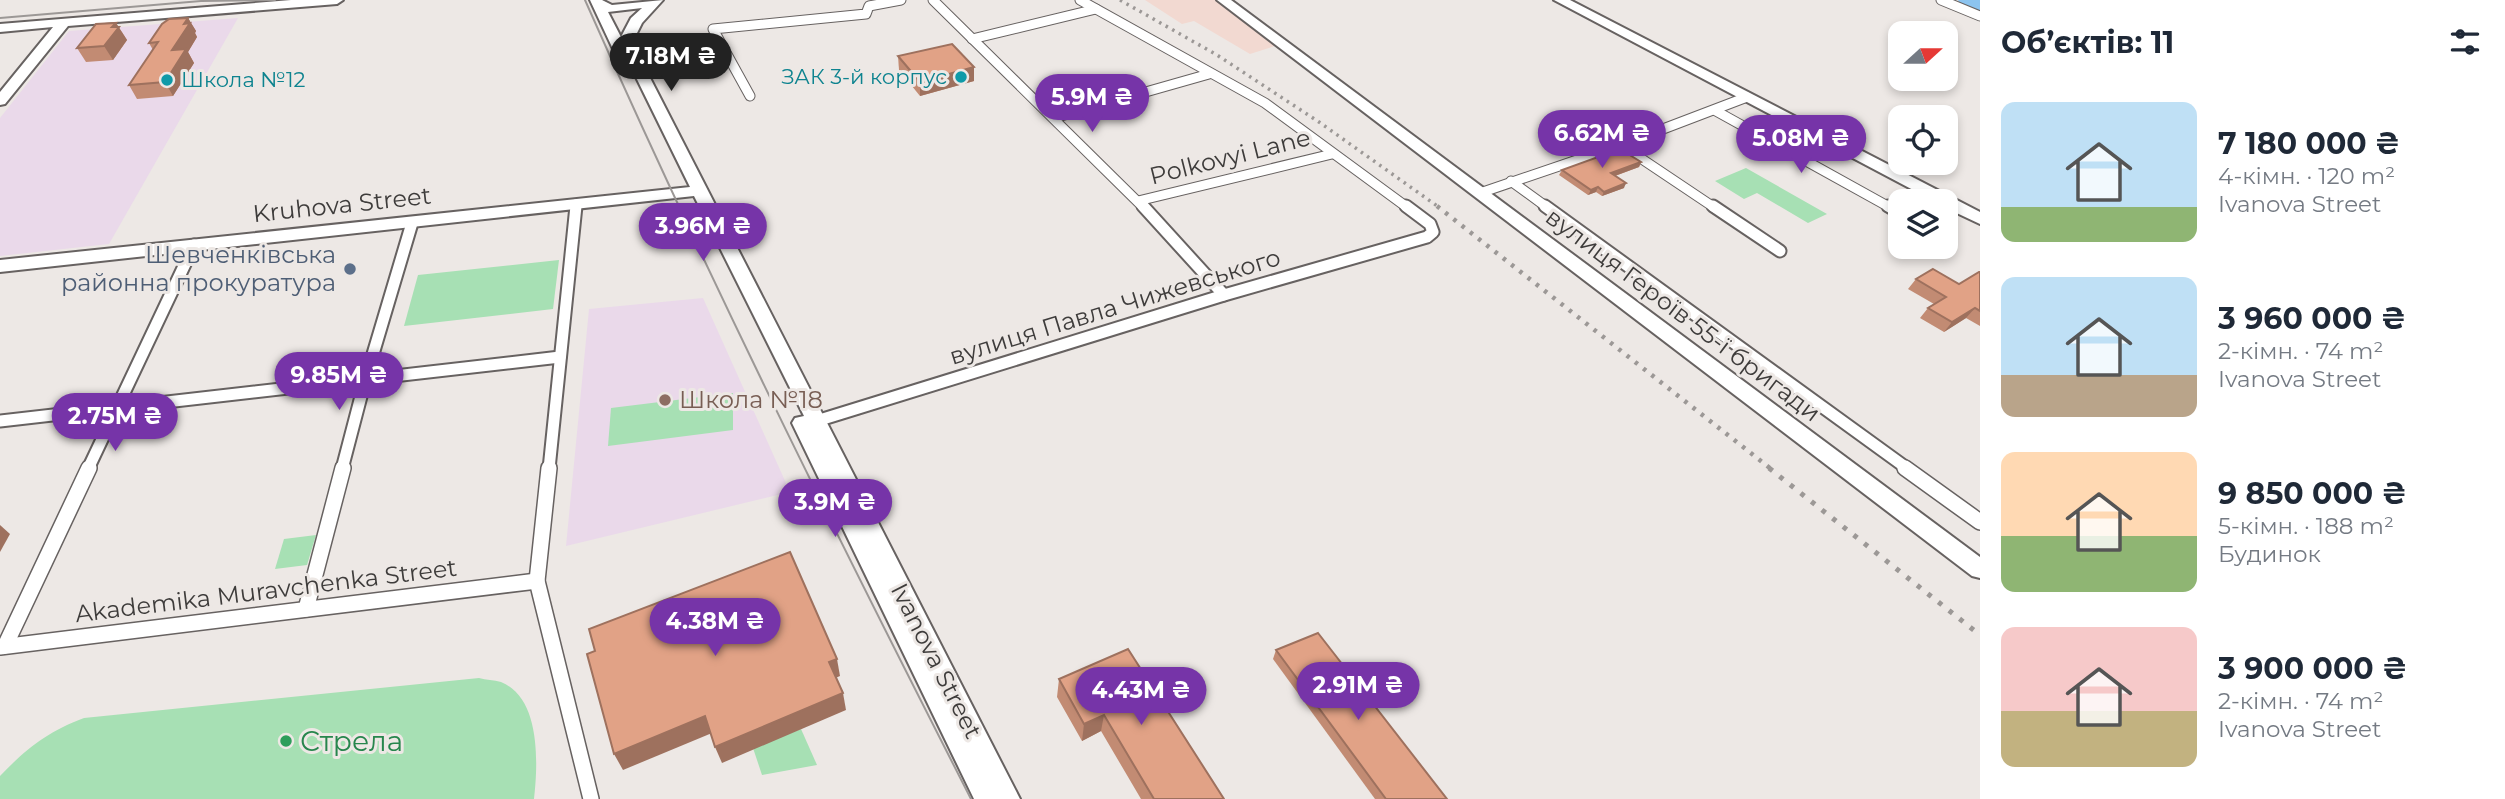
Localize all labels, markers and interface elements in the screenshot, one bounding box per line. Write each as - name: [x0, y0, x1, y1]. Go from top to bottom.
- north arrow: [1888, 21, 1958, 91]
- map controls: [1888, 21, 1958, 259]
- icon: filters: [2446, 23, 2484, 61]
- text: Об’єктів: 11: [2001, 24, 2174, 61]
- pin: 7.18M ₴: [606, 34, 736, 93]
- text: 7.18M ₴: [626, 42, 716, 70]
- place label: ЗАК 3-й корпус: [781, 64, 947, 89]
- place label: Школа №12: [181, 67, 305, 92]
- marker: ЗАК 3-й корпус: [953, 69, 969, 85]
- marker: Школа №12: [159, 72, 175, 88]
- pin: 5.9M ₴: [1035, 74, 1149, 134]
- text: 5.9M ₴: [1051, 83, 1133, 111]
- button: locate: [1888, 105, 1958, 175]
- pin: 6.62M ₴: [1537, 110, 1667, 170]
- pin: 5.08M ₴: [1736, 116, 1866, 175]
- text: 6.62M ₴: [1554, 119, 1650, 147]
- street label: Polkovyi Lane: [1147, 123, 1313, 190]
- text: 5.08M ₴: [1752, 124, 1850, 152]
- text: 7 180 000 ₴: [2218, 125, 2400, 162]
- icon: home: [2057, 130, 2141, 214]
- text: 4-кімн. · 120 m²: [2218, 162, 2395, 190]
- street label: Kruhova Street: [251, 181, 433, 228]
- button: layers: [1888, 189, 1958, 259]
- text: Ivanova Street: [2218, 190, 2381, 218]
- street label: вулиця Героїв 55-ї бригади: [1540, 202, 1826, 427]
- pin: 3.96M ₴: [638, 204, 768, 263]
- text: 3.96M ₴: [655, 212, 751, 240]
- place label: Шевченківська районна прокуратура: [61, 240, 336, 297]
- street label: вулиця Павла Чижевського: [946, 242, 1284, 371]
- marker: Шевченківська районна прокуратура: [342, 261, 358, 277]
- text: 3 960 000 ₴: [2218, 300, 2406, 337]
- icon: home: [2057, 305, 2141, 389]
- text: 2-кімн. · 74 m²: [2218, 337, 2383, 365]
- pin: 9.85M ₴: [274, 352, 404, 412]
- text: 9.85M ₴: [291, 361, 387, 389]
- text: Ivanova Street: [2218, 365, 2381, 393]
- place label: Школа №18: [679, 385, 823, 414]
- marker: Школа №18: [657, 392, 673, 408]
- pin: 2.75M ₴: [50, 393, 180, 453]
- text: 2.75M ₴: [68, 402, 162, 430]
- text: 9 850 000 ₴: [2218, 475, 2407, 512]
- pin: 3.9M ₴: [778, 480, 892, 539]
- icon: home: [2057, 480, 2141, 564]
- text: 3.9M ₴: [794, 488, 876, 516]
- text: 5-кімн. · 188 m²: [2218, 512, 2394, 540]
- text: Будинок: [2218, 540, 2321, 568]
- street label: Akademika Muravchenka Street: [73, 553, 459, 628]
- street label: Ivanova Street: [885, 578, 988, 743]
- pin: 4.38M ₴: [650, 598, 780, 658]
- text: 4.38M ₴: [666, 607, 764, 635]
- text: 3 900 000 ₴: [2218, 650, 2407, 687]
- icon: home: [2057, 655, 2141, 739]
- pin: 2.91M ₴: [1293, 662, 1423, 722]
- pin: 4.43M ₴: [1076, 668, 1206, 727]
- text: 2.91M ₴: [1313, 671, 1403, 699]
- text: 4.43M ₴: [1091, 676, 1191, 704]
- text: 2-кімн. · 74 m²: [2218, 687, 2383, 715]
- text: Ivanova Street: [2218, 715, 2381, 743]
- place label: Стрела: [300, 724, 403, 758]
- marker: Стрела: [278, 733, 294, 749]

